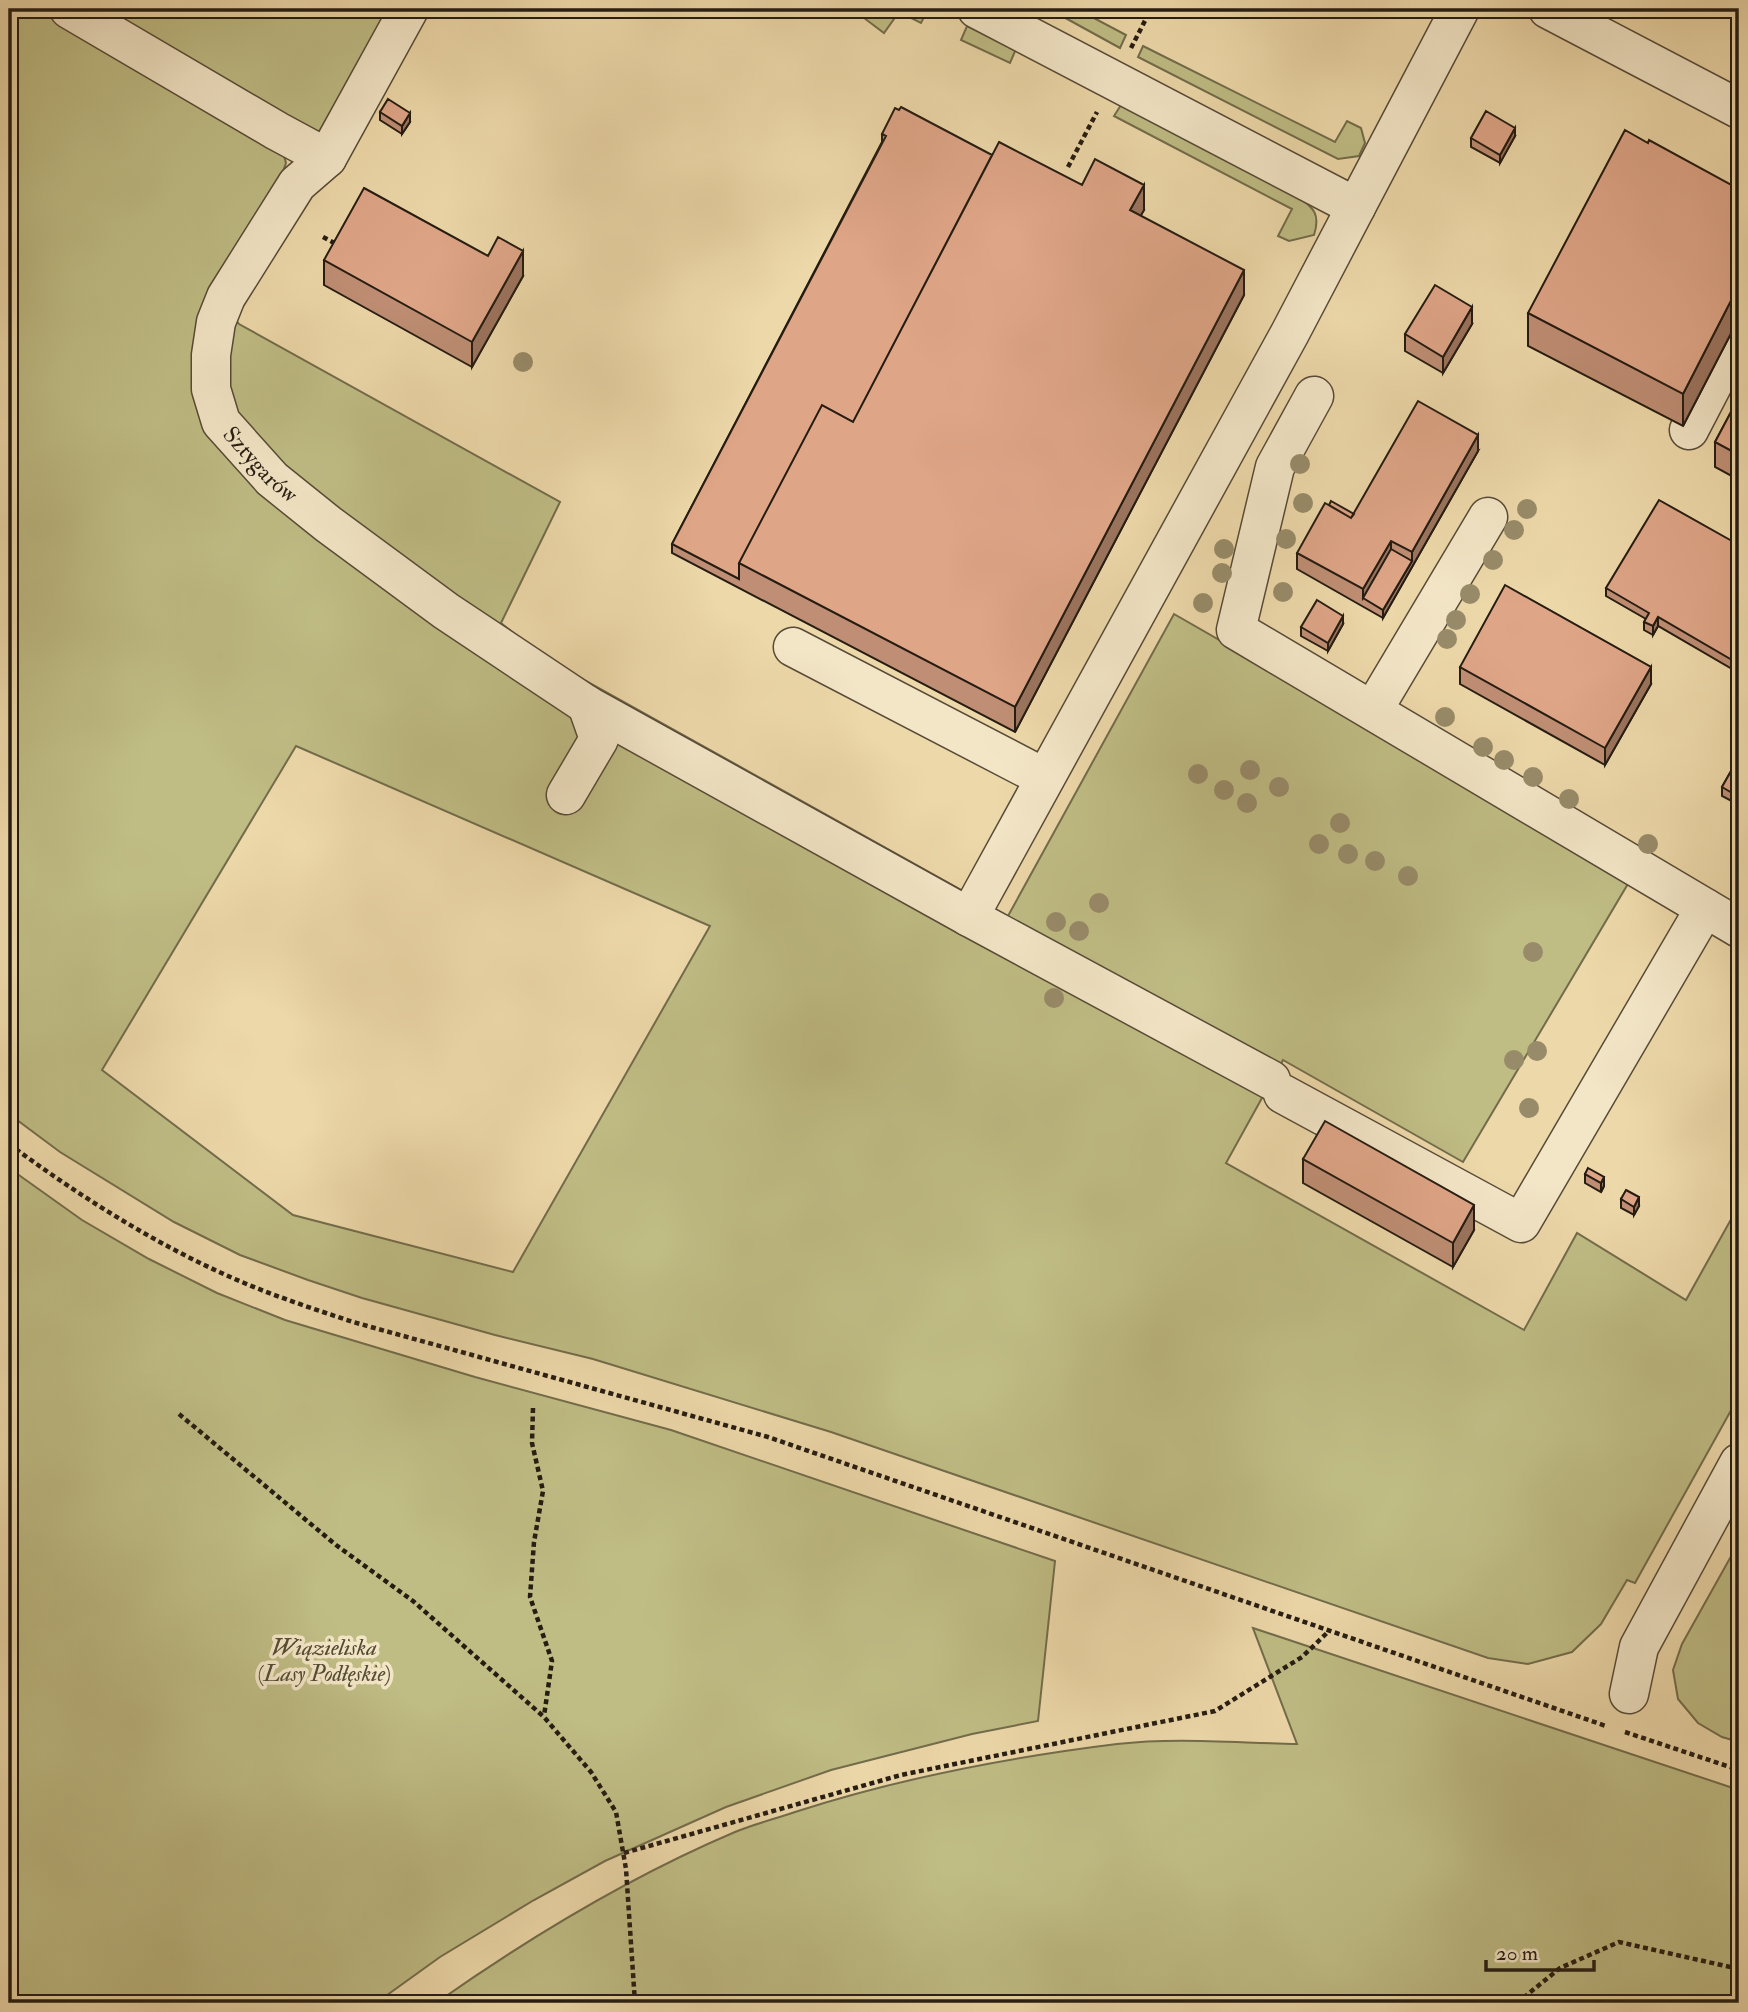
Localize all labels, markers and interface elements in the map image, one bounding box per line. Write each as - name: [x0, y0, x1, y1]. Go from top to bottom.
- street label: Sztygarów: [217, 420, 305, 509]
- park label: Wiązieliska (Lasy Podłęskie): [257, 1633, 391, 1688]
- scale bar: [1486, 1928, 1594, 1972]
- text: 20 m: [1496, 1940, 1538, 1967]

